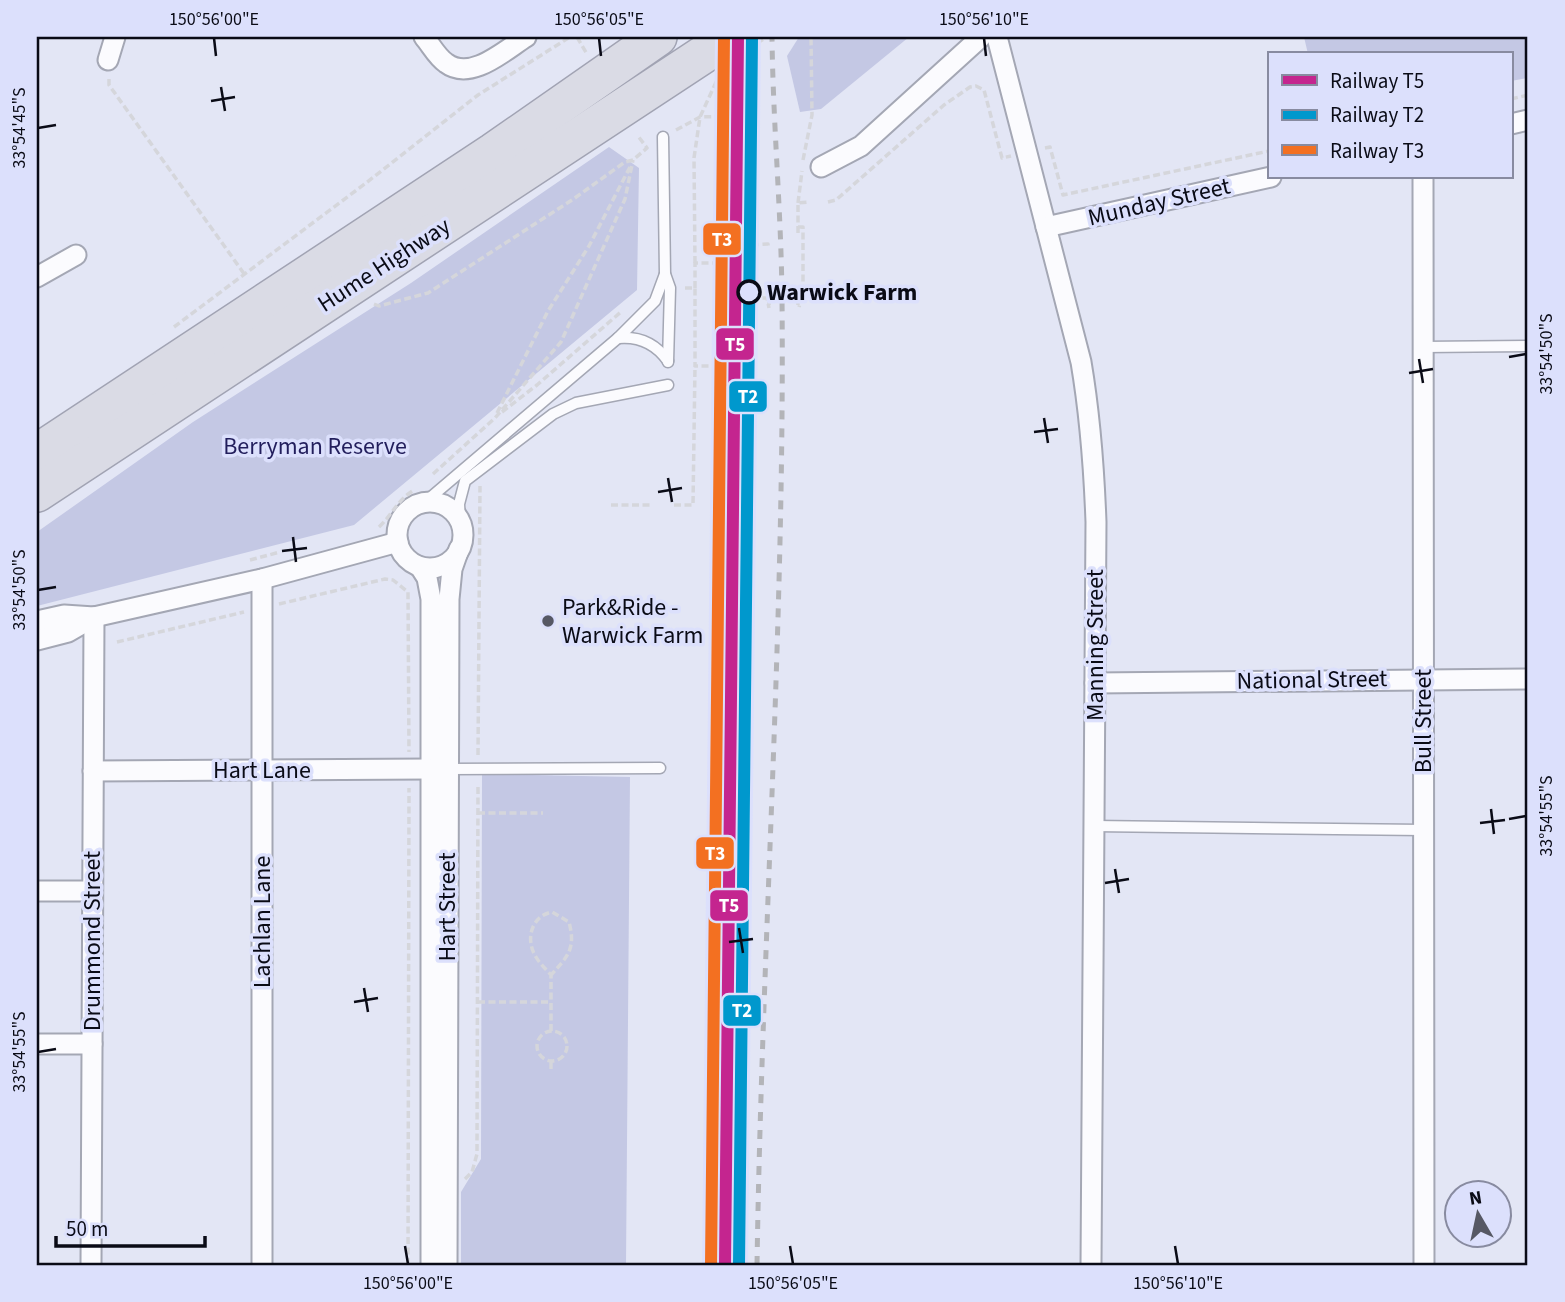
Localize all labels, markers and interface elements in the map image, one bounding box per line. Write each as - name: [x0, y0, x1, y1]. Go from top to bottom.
- text: 150°56'00"E: [169, 7, 259, 32]
- text: 150°56'05"E: [554, 7, 644, 32]
- text: 150°56'10"E: [939, 7, 1029, 32]
- legend: [1268, 52, 1512, 178]
- text: Railway T5: [1330, 66, 1424, 96]
- text: 33°54'45"S: [7, 87, 32, 169]
- text: Railway T2: [1330, 100, 1424, 130]
- text: Railway T3: [1330, 136, 1424, 166]
- street label: Munday Street: [1084, 169, 1234, 235]
- street label: Hume Highway: [311, 209, 457, 321]
- line badge: T3: [702, 222, 742, 256]
- text: T3: [712, 227, 732, 254]
- place label: Warwick Farm: [767, 275, 917, 310]
- marker: Warwick Farm: [737, 280, 761, 304]
- text: 33°54'50"S: [1534, 313, 1559, 395]
- line badge: T5: [715, 327, 755, 361]
- text: T5: [725, 332, 745, 359]
- line badge: T2: [728, 380, 768, 413]
- text: T2: [738, 384, 758, 411]
- park label: Berryman Reserve: [223, 429, 407, 464]
- text: 33°54'50"S: [7, 549, 32, 631]
- street label: Manning Street: [1078, 569, 1113, 721]
- place label: Park&Ride - Warwick Farm: [562, 590, 704, 653]
- marker: Park&Ride - Warwick Farm: [540, 613, 556, 629]
- street label: National Street: [1236, 661, 1388, 699]
- street label: Bull Street: [1406, 669, 1441, 773]
- street label: Hart Lane: [213, 753, 311, 788]
- text: 33°54'55"S: [1534, 775, 1559, 857]
- line badge: T3: [695, 836, 735, 870]
- text: T3: [705, 841, 725, 868]
- street label: Drummond Street: [75, 851, 110, 1031]
- street label: Hart Street: [430, 852, 465, 962]
- street label: Lachlan Lane: [245, 856, 280, 988]
- line badge: T5: [709, 889, 749, 922]
- text: T5: [719, 893, 739, 920]
- line badge: T2: [722, 994, 762, 1027]
- text: T2: [732, 998, 752, 1025]
- text: 33°54'55"S: [7, 1011, 32, 1093]
- north arrow: [1442, 1180, 1512, 1250]
- text: N: [1467, 1184, 1484, 1213]
- scale bar: [56, 1204, 205, 1248]
- text: 50 m: [66, 1214, 108, 1244]
- text: 150°56'00"E: [363, 1271, 453, 1296]
- text: 150°56'05"E: [748, 1271, 838, 1296]
- text: 150°56'10"E: [1133, 1271, 1223, 1296]

